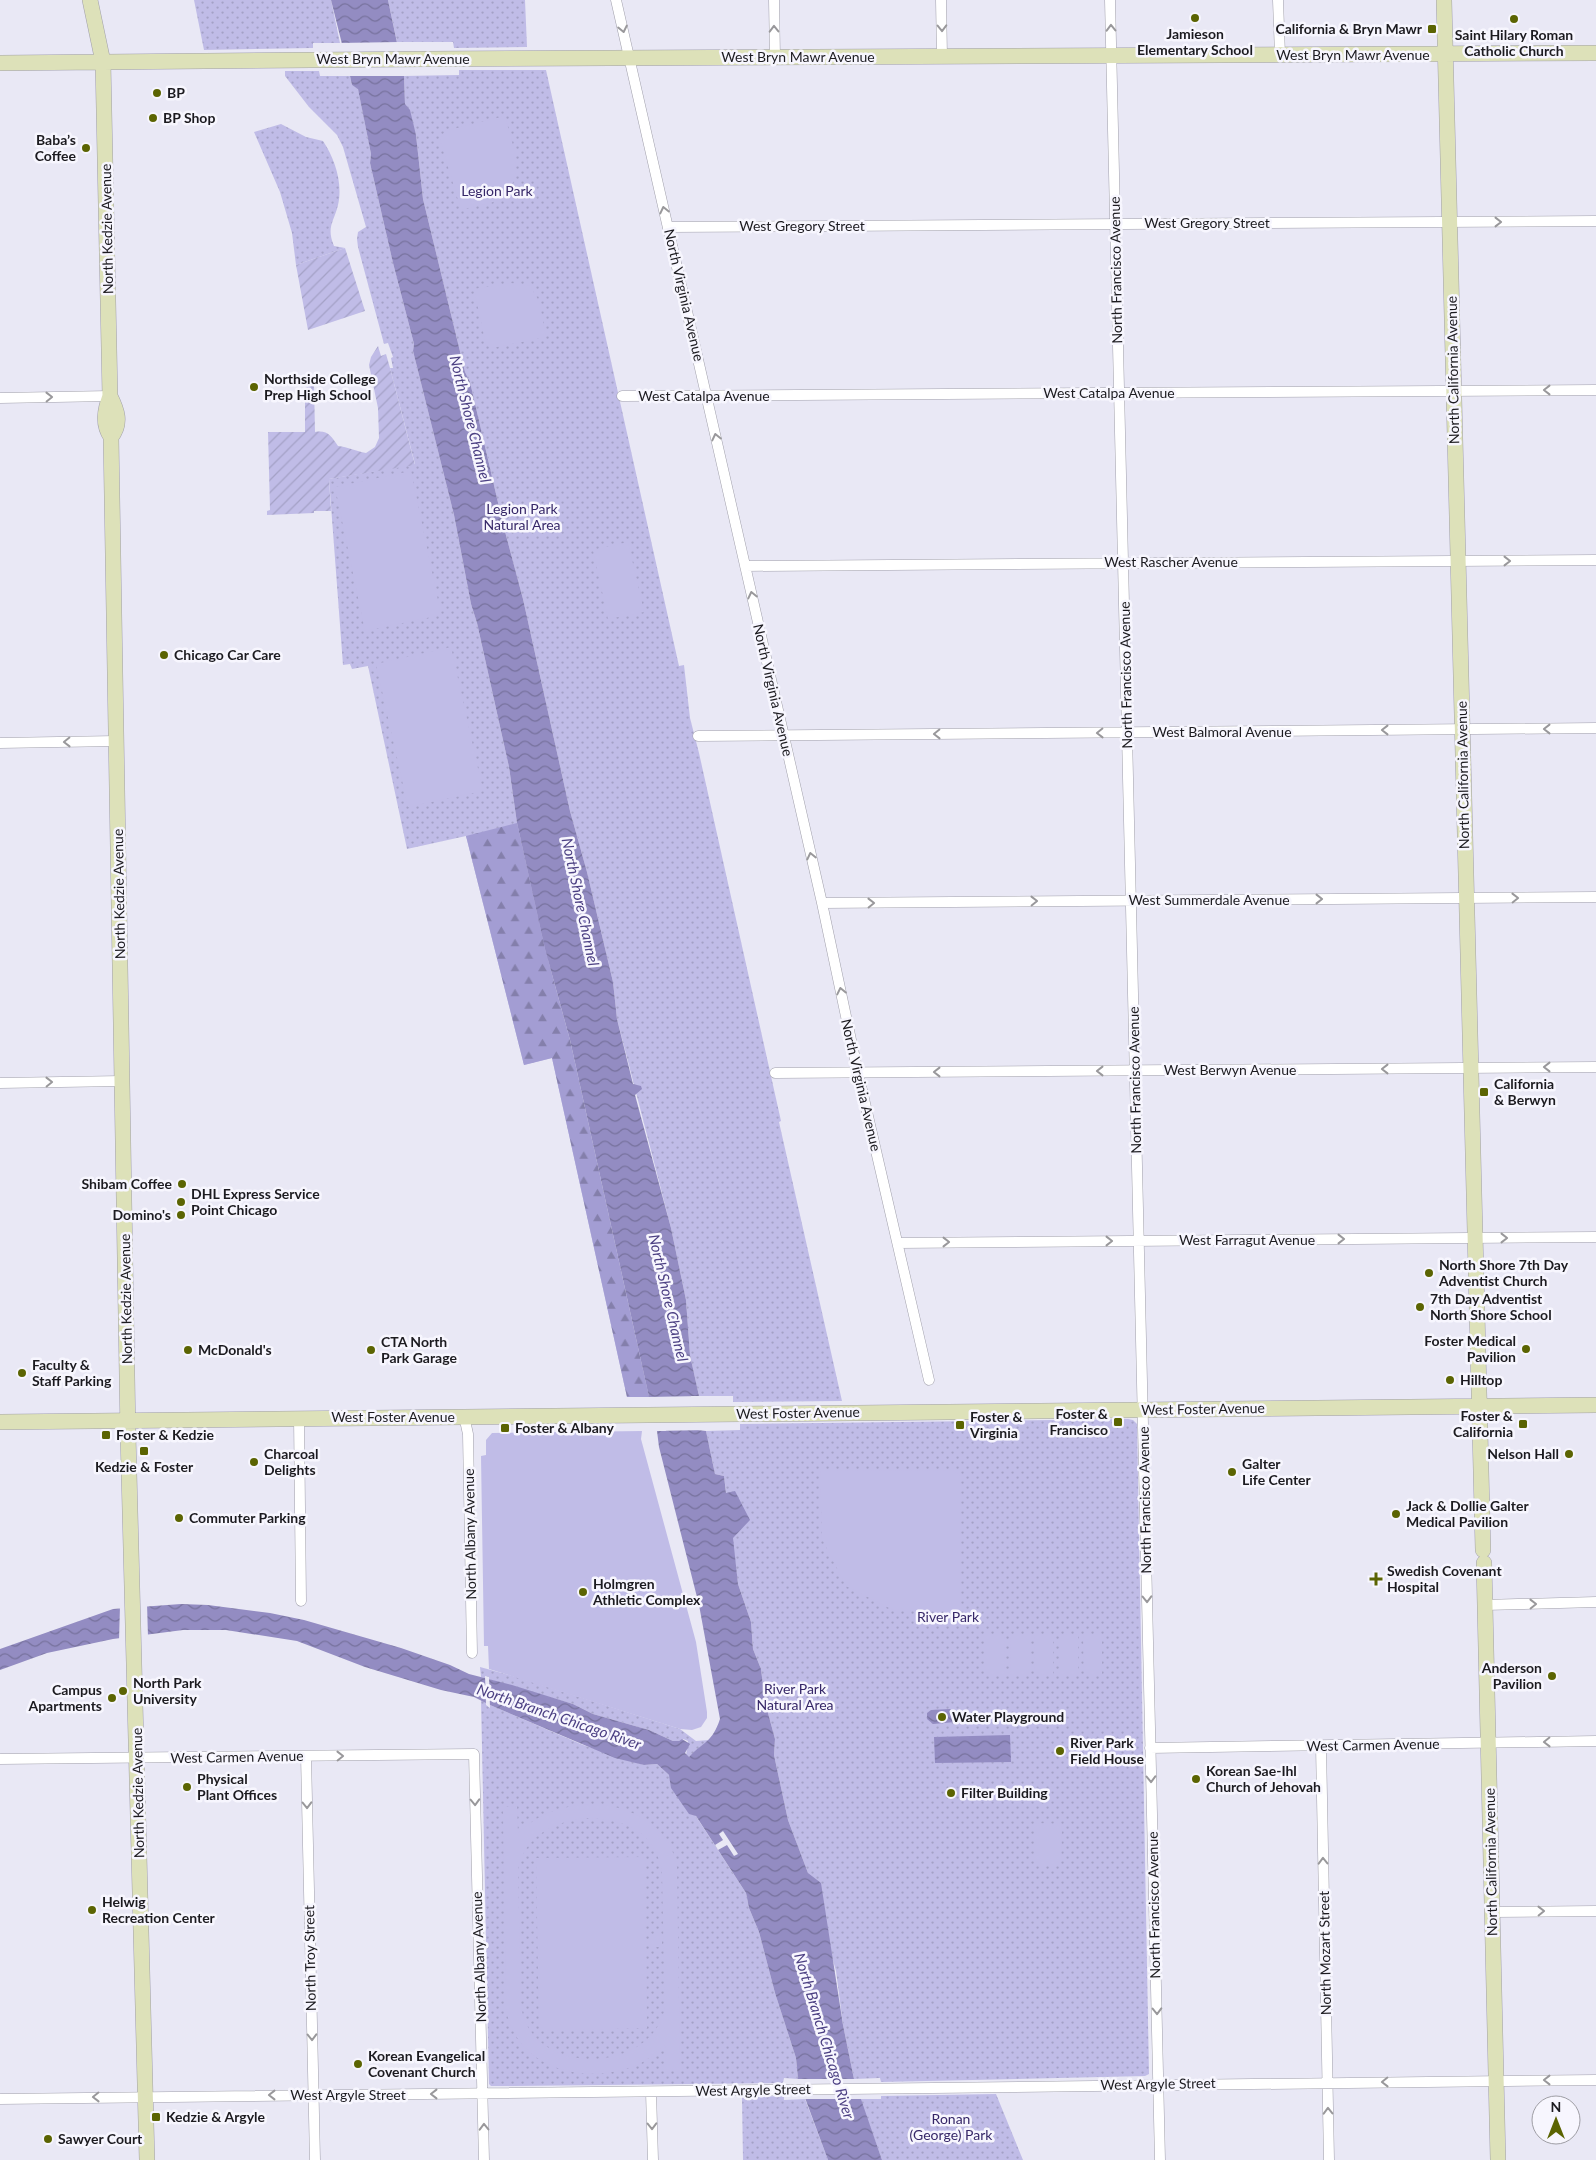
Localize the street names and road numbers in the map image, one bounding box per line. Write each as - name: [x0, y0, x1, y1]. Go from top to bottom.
- street label: West Bryn Mawr Avenue: [1276, 46, 1430, 63]
- street label: West Bryn Mawr Avenue: [721, 48, 875, 65]
- street label: West Bryn Mawr Avenue: [316, 50, 470, 67]
- street label: North Kedzie Avenue: [97, 164, 116, 294]
- street label: North Francisco Avenue: [1106, 196, 1125, 344]
- street label: West Gregory Street: [1144, 214, 1270, 231]
- street label: West Gregory Street: [739, 217, 865, 234]
- street label: North Virginia Avenue: [661, 227, 708, 363]
- street label: North California Avenue: [1443, 296, 1462, 444]
- street label: West Catalpa Avenue: [1043, 384, 1175, 401]
- street label: West Catalpa Avenue: [638, 387, 770, 404]
- street label: West Rascher Avenue: [1104, 553, 1238, 570]
- street label: North Francisco Avenue: [1116, 601, 1135, 749]
- street label: North Virginia Avenue: [750, 622, 797, 758]
- street label: North California Avenue: [1453, 701, 1472, 849]
- street label: West Balmoral Avenue: [1152, 723, 1292, 740]
- street label: North Kedzie Avenue: [109, 829, 128, 959]
- street label: West Summerdale Avenue: [1128, 891, 1290, 908]
- street label: North Francisco Avenue: [1125, 1006, 1144, 1154]
- street label: North Virginia Avenue: [838, 1017, 885, 1153]
- street label: West Berwyn Avenue: [1164, 1061, 1296, 1078]
- street label: West Farragut Avenue: [1179, 1231, 1315, 1248]
- street label: North Kedzie Avenue: [116, 1234, 135, 1364]
- street label: West Foster Avenue: [1141, 1399, 1265, 1418]
- street label: West Foster Avenue: [736, 1403, 860, 1422]
- street label: West Foster Avenue: [331, 1408, 455, 1425]
- street label: North Francisco Avenue: [1135, 1426, 1154, 1574]
- street label: North Albany Avenue: [460, 1468, 479, 1600]
- street label: North Kedzie Avenue: [128, 1728, 147, 1858]
- street label: West Carmen Avenue: [1306, 1735, 1440, 1754]
- street label: West Carmen Avenue: [170, 1747, 304, 1766]
- street label: North California Avenue: [1481, 1788, 1500, 1936]
- street label: North Francisco Avenue: [1144, 1831, 1163, 1979]
- street label: North Albany Avenue: [468, 1891, 489, 2023]
- street label: North Mozart Street: [1315, 1891, 1334, 2015]
- street label: North Troy Street: [300, 1905, 319, 2011]
- street label: West Argyle Street: [1100, 2074, 1216, 2093]
- street label: West Argyle Street: [695, 2080, 811, 2099]
- street label: West Argyle Street: [290, 2086, 406, 2103]

